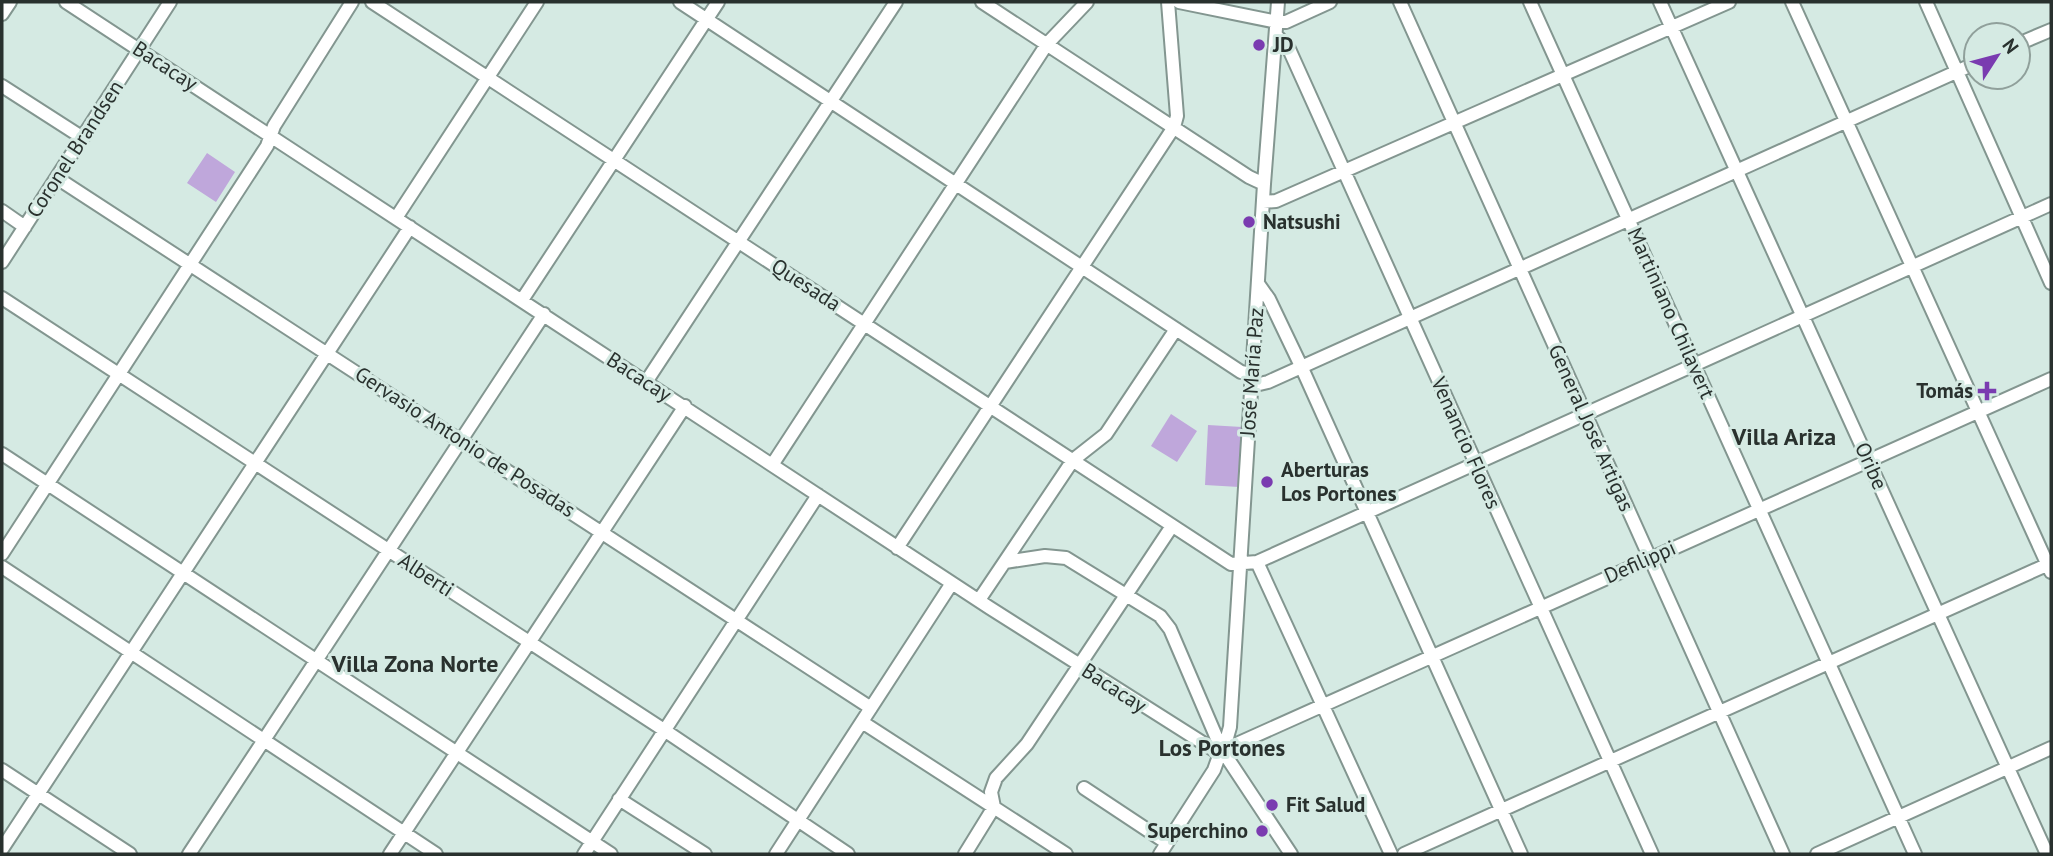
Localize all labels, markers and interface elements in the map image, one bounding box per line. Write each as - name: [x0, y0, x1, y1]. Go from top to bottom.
- north arrow: [1962, 21, 2032, 91]
- place label: JD: [1272, 31, 1294, 58]
- text: N: [1997, 34, 2024, 58]
- street label: Bacacay: [128, 35, 203, 97]
- marker: JD: [1251, 37, 1267, 53]
- street label: Coronel Brandsen: [20, 75, 129, 223]
- place label: Natsushi: [1263, 208, 1341, 235]
- marker: Natsushi: [1241, 214, 1257, 230]
- street label: Martiniano Chilavert: [1622, 223, 1721, 403]
- street label: Quesada: [766, 252, 846, 317]
- street label: José María Paz: [1233, 307, 1269, 438]
- street label: General José Artigas: [1542, 340, 1640, 516]
- street label: Bacacay: [602, 346, 677, 408]
- street label: Gervasio Antonio de Posadas: [350, 360, 581, 523]
- street label: Venancio Flores: [1425, 372, 1508, 513]
- place label: Tomás: [1916, 377, 1973, 404]
- marker: Tomás: [1979, 383, 1995, 399]
- district label: Villa Ariza: [1731, 421, 1836, 452]
- street label: Oribe: [1849, 438, 1894, 494]
- place label: Aberturas Los Portones: [1281, 456, 1397, 507]
- marker: Aberturas Los Portones: [1259, 474, 1275, 490]
- street label: Defilippi: [1600, 534, 1680, 589]
- street label: Alberti: [393, 547, 459, 603]
- district label: Villa Zona Norte: [331, 648, 498, 679]
- street label: Bacacay: [1077, 657, 1152, 719]
- district label: Los Portones: [1159, 733, 1286, 762]
- place label: Fit Salud: [1286, 791, 1365, 818]
- marker: Fit Salud: [1264, 797, 1280, 813]
- place label: Superchino: [1147, 817, 1248, 844]
- marker: Superchino: [1254, 823, 1270, 839]

